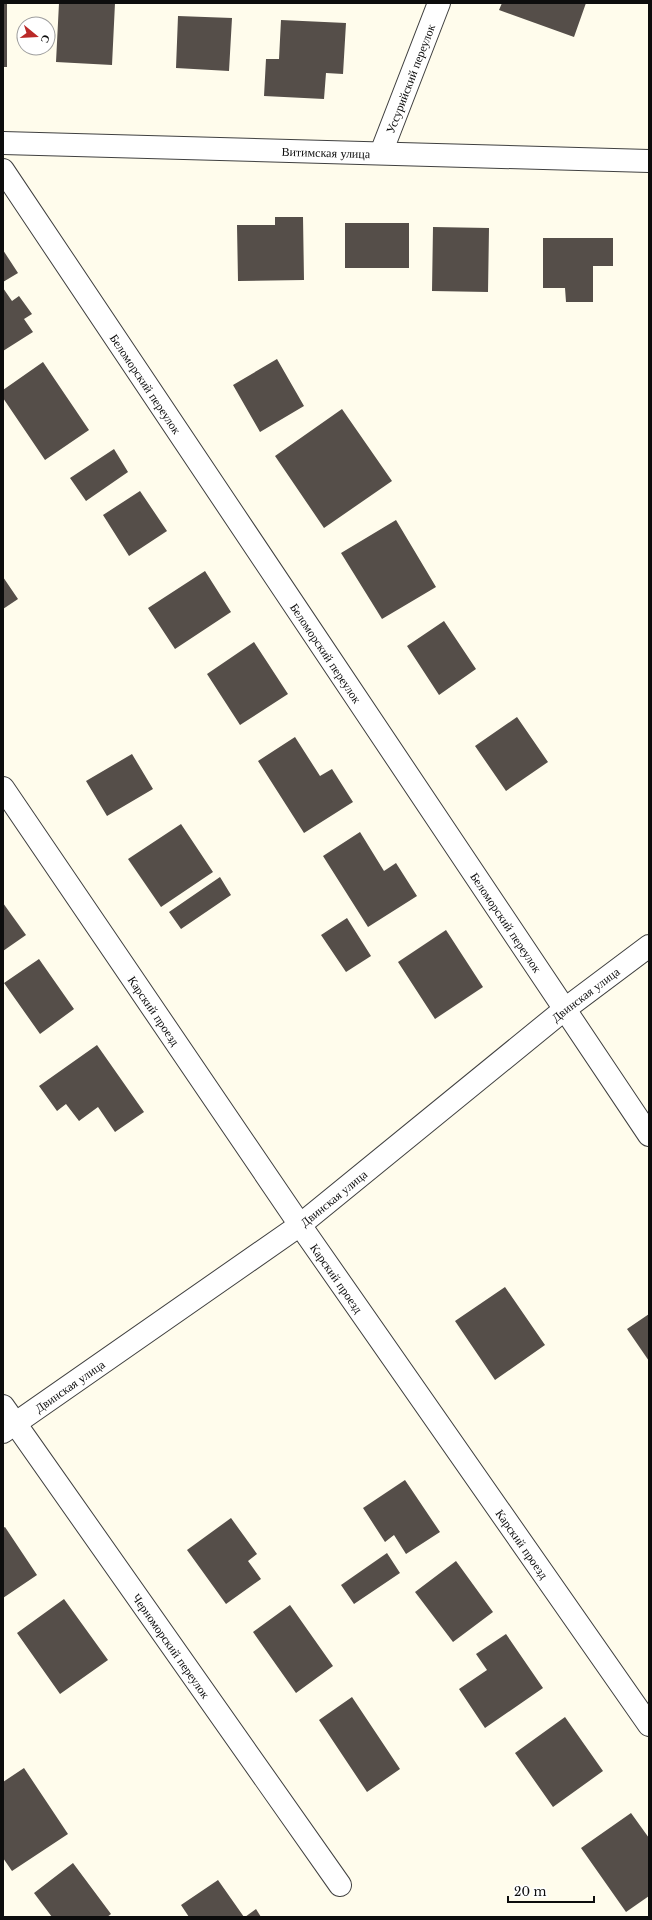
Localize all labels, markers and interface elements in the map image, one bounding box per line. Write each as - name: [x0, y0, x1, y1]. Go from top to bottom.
- north arrow: [16, 16, 56, 56]
- street label: Уссурийский переулок: [382, 21, 438, 135]
- text: С: [38, 33, 53, 45]
- street label: Витимская улица: [281, 143, 371, 161]
- street label: Беломорский переулок: [107, 331, 185, 437]
- street label: Беломорский переулок: [287, 600, 365, 706]
- street label: Беломорский переулок: [468, 869, 545, 975]
- street label: Двинская улица: [548, 963, 623, 1025]
- street label: Карский проезд: [125, 973, 183, 1048]
- street label: Двинская улица: [297, 1166, 370, 1229]
- street label: Карский проезд: [308, 1240, 366, 1316]
- street label: Двинская улица: [32, 1356, 108, 1415]
- street label: Карский проезд: [493, 1506, 552, 1581]
- street label: Черноморский переулок: [130, 1590, 214, 1701]
- scale bar: [508, 1878, 594, 1904]
- text: 20 m: [514, 1884, 546, 1899]

